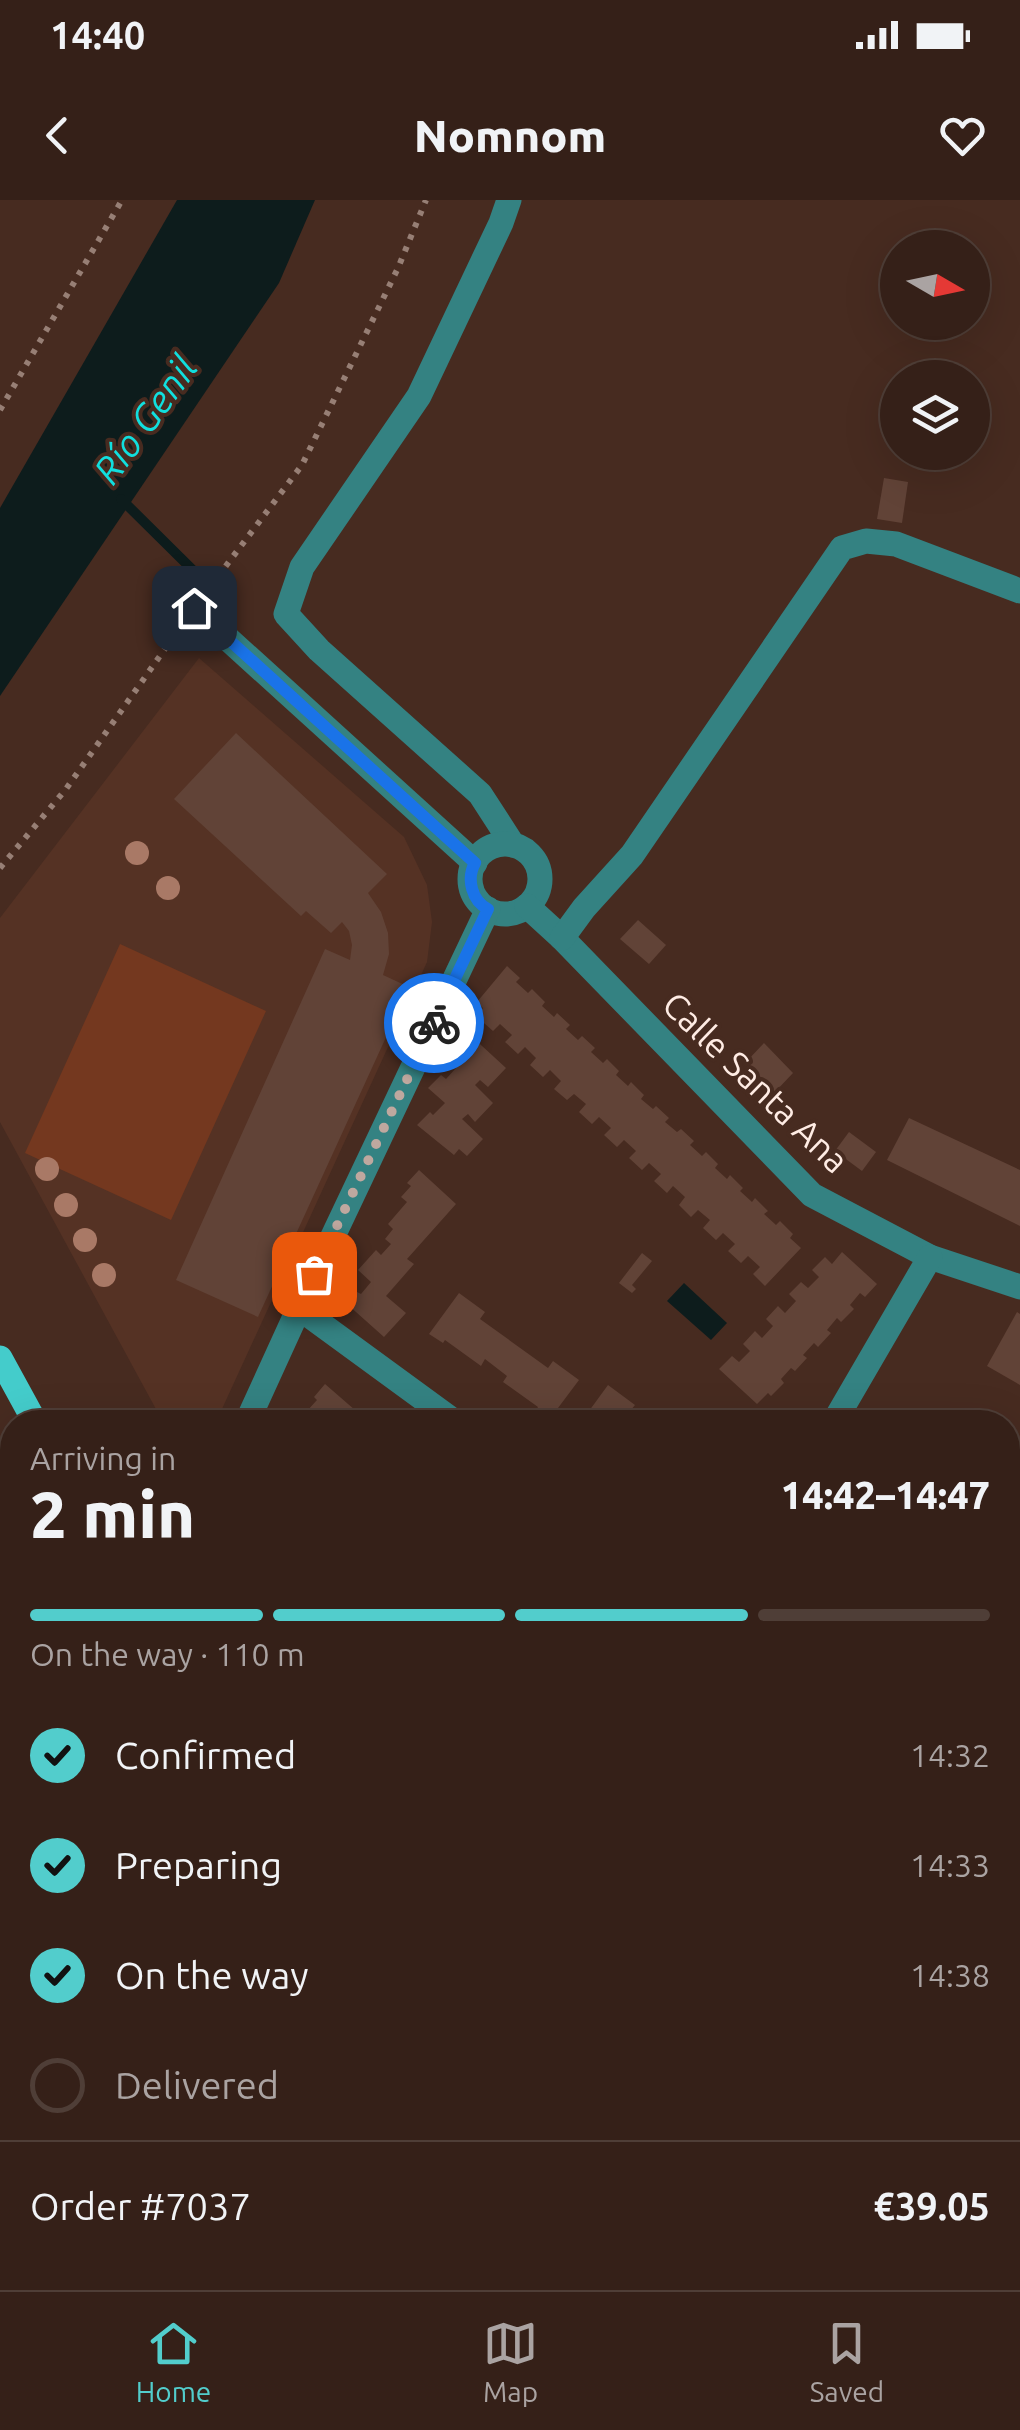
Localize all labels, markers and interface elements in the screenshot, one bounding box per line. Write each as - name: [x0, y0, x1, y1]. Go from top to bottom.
- text: 14:40: [50, 14, 145, 56]
- icon: back: [30, 108, 85, 163]
- icon: heart: [935, 108, 990, 163]
- text: Nomnom: [414, 110, 606, 161]
- north arrow: [880, 230, 990, 340]
- map controls: [880, 230, 990, 470]
- water label: Río Genil: [85, 347, 205, 491]
- button: layers: [880, 360, 990, 470]
- pin: [152, 566, 237, 651]
- icon: home: [167, 581, 222, 636]
- courier: [384, 973, 484, 1073]
- street label: Calle Santa Ana: [655, 984, 857, 1180]
- icon: bike: [407, 996, 462, 1051]
- pin: [272, 1232, 357, 1317]
- icon: bag: [287, 1247, 342, 1302]
- text: Arriving in: [30, 1440, 176, 1476]
- text: 14:42–14:47: [781, 1474, 990, 1516]
- text: 2 min: [30, 1477, 195, 1550]
- text: On the way · 110 m: [30, 1636, 305, 1672]
- icon: check: [30, 1728, 85, 1783]
- text: Confirmed: [115, 1734, 296, 1776]
- text: 14:32: [910, 1737, 990, 1773]
- icon: check: [30, 1838, 85, 1893]
- text: Preparing: [115, 1844, 282, 1886]
- text: 14:33: [910, 1847, 990, 1883]
- icon: check: [30, 1948, 85, 2003]
- text: On the way: [115, 1954, 308, 1996]
- text: 14:38: [910, 1957, 990, 1993]
- text: Delivered: [115, 2064, 279, 2106]
- text: Order #7037: [30, 2185, 251, 2227]
- text: €39.05: [873, 2185, 990, 2227]
- tab: Home: [136, 2316, 211, 2407]
- tab: Map: [483, 2316, 538, 2407]
- tab: Saved: [810, 2316, 884, 2407]

